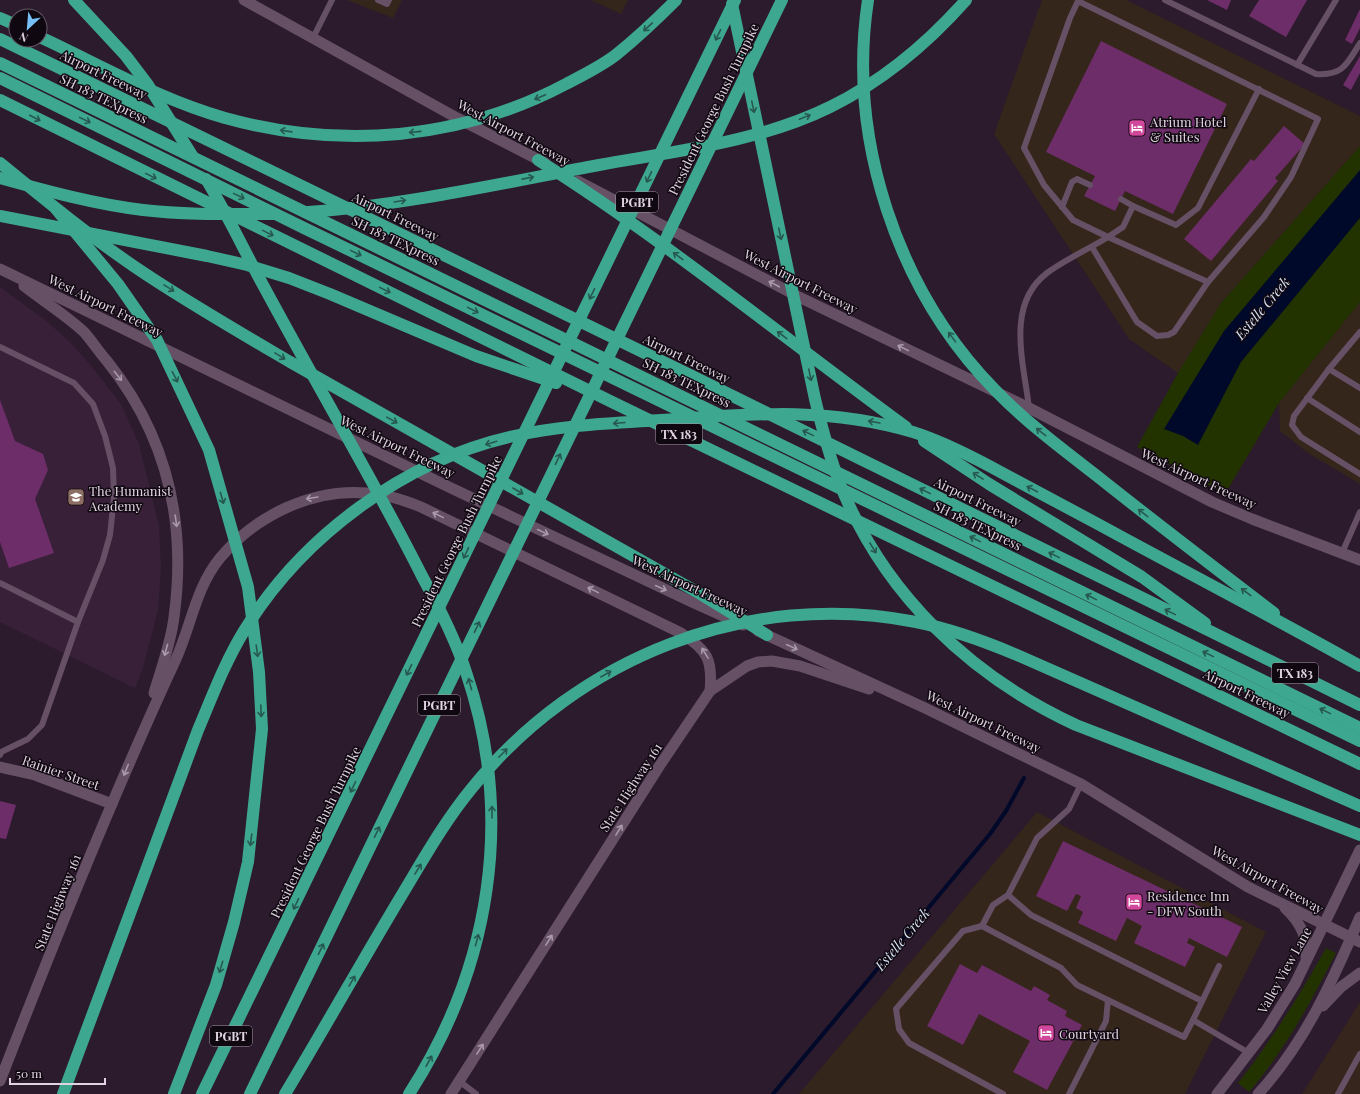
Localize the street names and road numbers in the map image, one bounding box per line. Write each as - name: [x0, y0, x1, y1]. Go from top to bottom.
- street label: President George Bush Turnpike: [664, 20, 762, 198]
- street label: Airport Freeway: [57, 45, 151, 103]
- street label: SH 183 TEXpress: [57, 69, 151, 127]
- street label: West Airport Freeway: [454, 95, 574, 169]
- street label: Airport Freeway: [349, 187, 443, 245]
- road number: PGBT: [616, 192, 658, 212]
- street label: SH 183 TEXpress: [349, 211, 443, 269]
- street label: West Airport Freeway: [740, 245, 861, 317]
- street label: West Airport Freeway: [45, 269, 166, 340]
- street label: Airport Freeway: [640, 329, 734, 387]
- street label: SH 183 TEXpress: [640, 353, 734, 411]
- street label: West Airport Freeway: [337, 410, 458, 481]
- road number: TX 183: [656, 424, 702, 444]
- street label: West Airport Freeway: [1138, 443, 1260, 512]
- street label: President George Bush Turnpike: [407, 452, 505, 630]
- street label: Airport Freeway: [931, 472, 1025, 530]
- street label: SH 183 TEXpress: [931, 496, 1025, 554]
- street label: West Airport Freeway: [629, 550, 751, 619]
- road number: TX 183: [1272, 663, 1318, 683]
- street label: Airport Freeway: [1200, 664, 1294, 722]
- street label: West Airport Freeway: [923, 685, 1044, 756]
- road number: PGBT: [418, 695, 460, 715]
- street label: State Highway 161: [595, 739, 665, 835]
- street label: President George Bush Turnpike: [266, 743, 364, 921]
- street label: Rainier Street: [20, 751, 102, 793]
- street label: West Airport Freeway: [1208, 841, 1327, 917]
- street label: State Highway 161: [30, 851, 84, 953]
- street label: Valley View Lane: [1253, 923, 1315, 1017]
- road number: PGBT: [210, 1026, 252, 1046]

